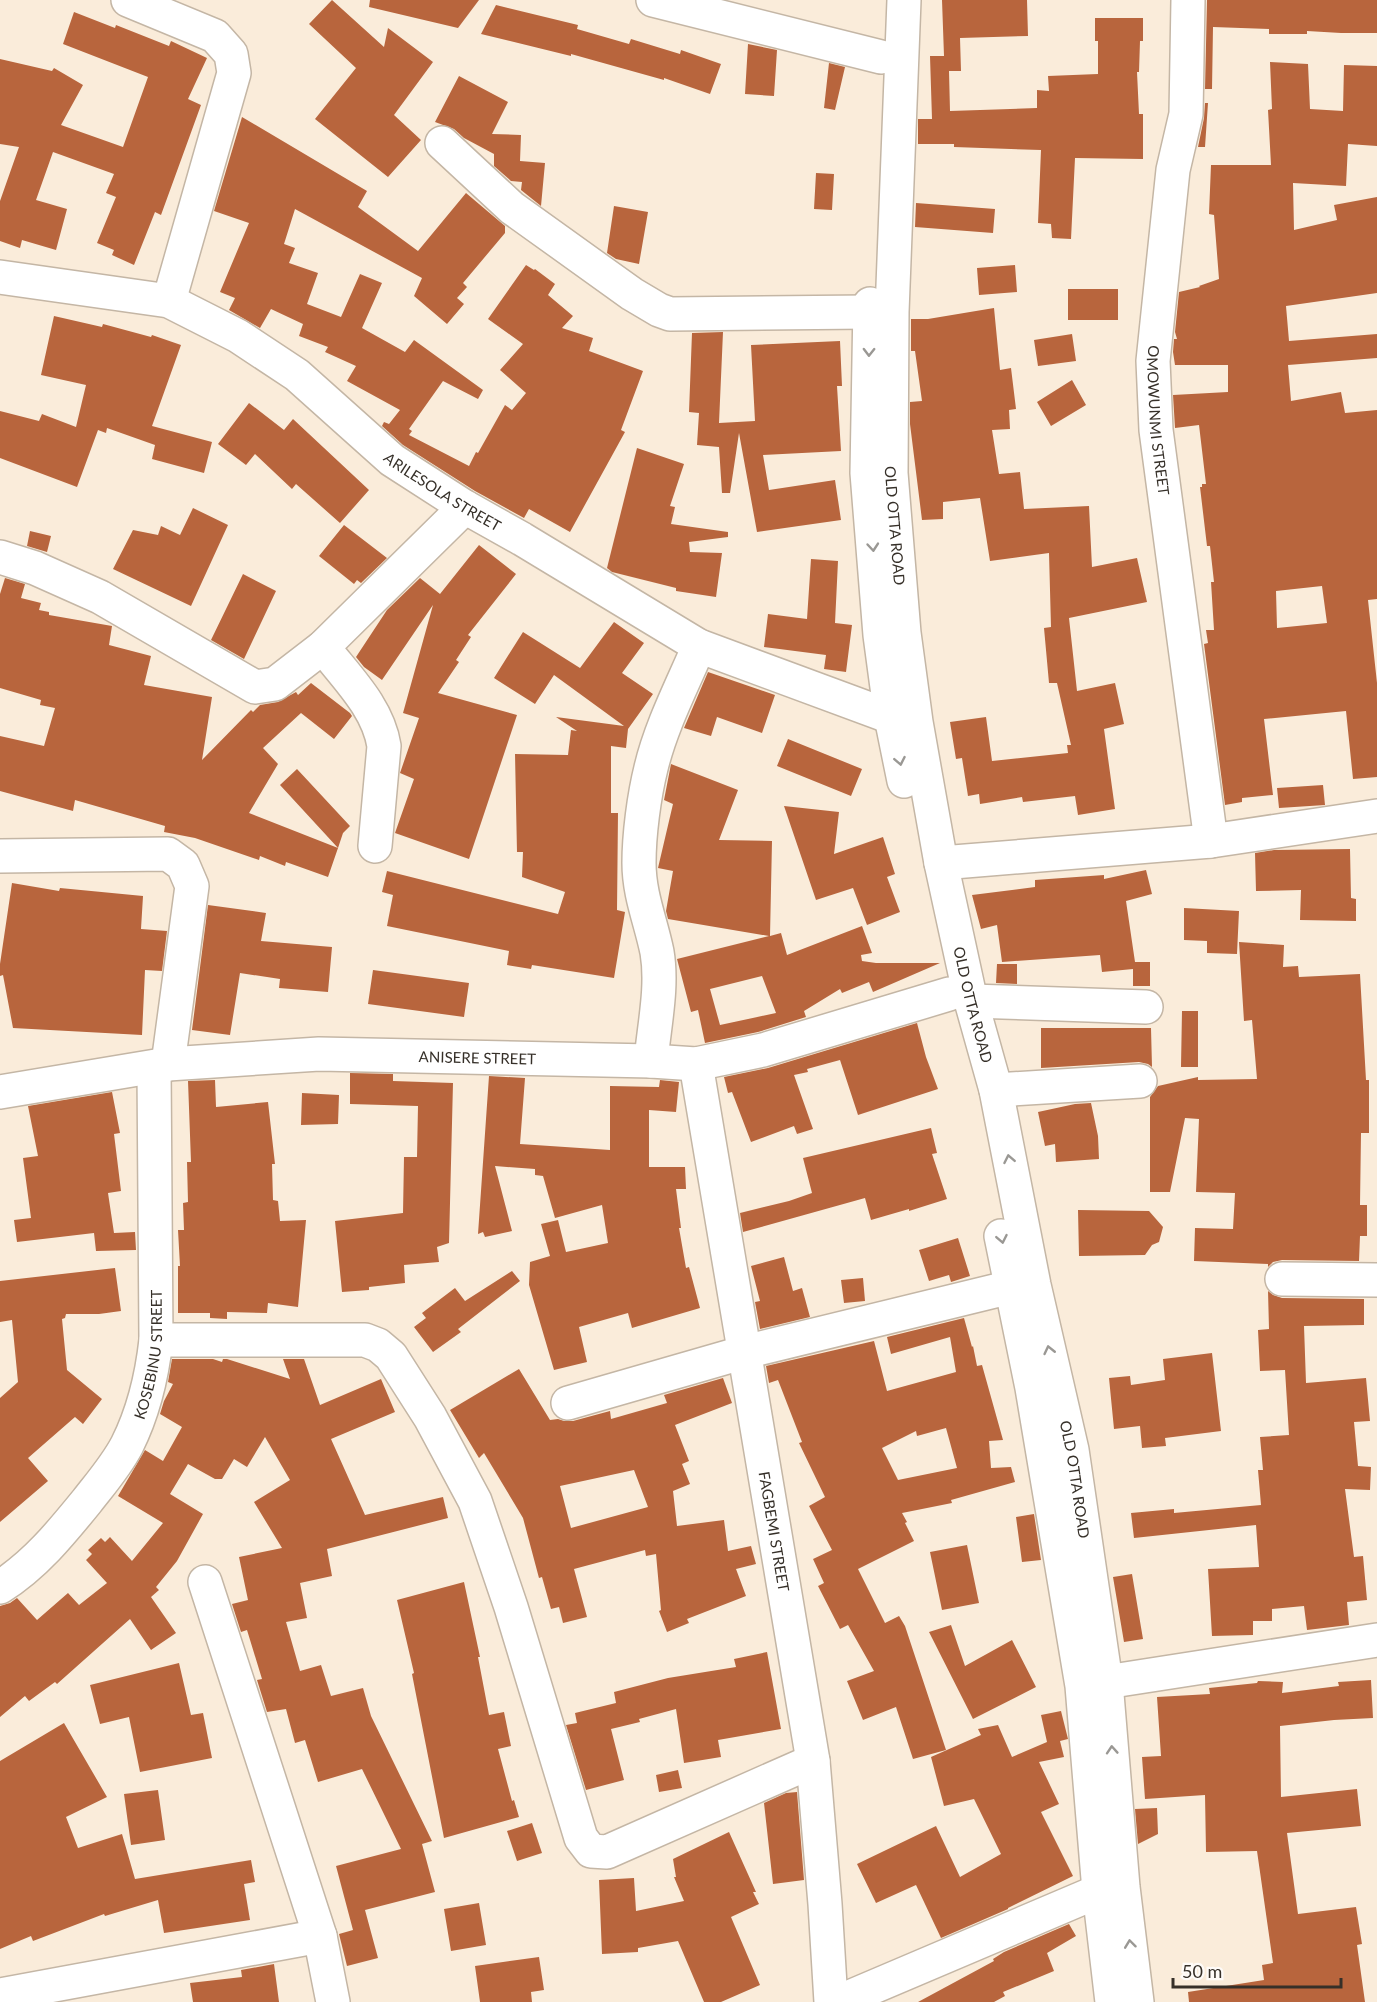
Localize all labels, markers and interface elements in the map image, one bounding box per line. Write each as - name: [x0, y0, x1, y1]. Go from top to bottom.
- street label: OMOWUNMI STREET: [1144, 344, 1174, 496]
- one-way arrow: [863, 348, 875, 357]
- street label: ARILESOLA STREET: [381, 448, 504, 534]
- street label: OLD OTTA ROAD: [882, 466, 909, 586]
- one-way arrow: [866, 542, 879, 551]
- one-way arrow: [893, 756, 906, 766]
- street label: OLD OTTA ROAD: [950, 945, 997, 1065]
- street label: ANISERE STREET: [419, 1047, 536, 1068]
- one-way arrow: [1003, 1155, 1016, 1165]
- one-way arrow: [995, 1234, 1008, 1244]
- street label: KOSEBINU STREET: [130, 1290, 165, 1422]
- one-way arrow: [1044, 1345, 1057, 1355]
- street label: OLD OTTA ROAD: [1056, 1419, 1094, 1540]
- street label: FAGBEMI STREET: [756, 1470, 793, 1593]
- one-way arrow: [1106, 1745, 1119, 1754]
- one-way arrow: [1124, 1939, 1136, 1949]
- scale bar: [1173, 1951, 1341, 1989]
- text: 50 m: [1182, 1960, 1222, 1982]

